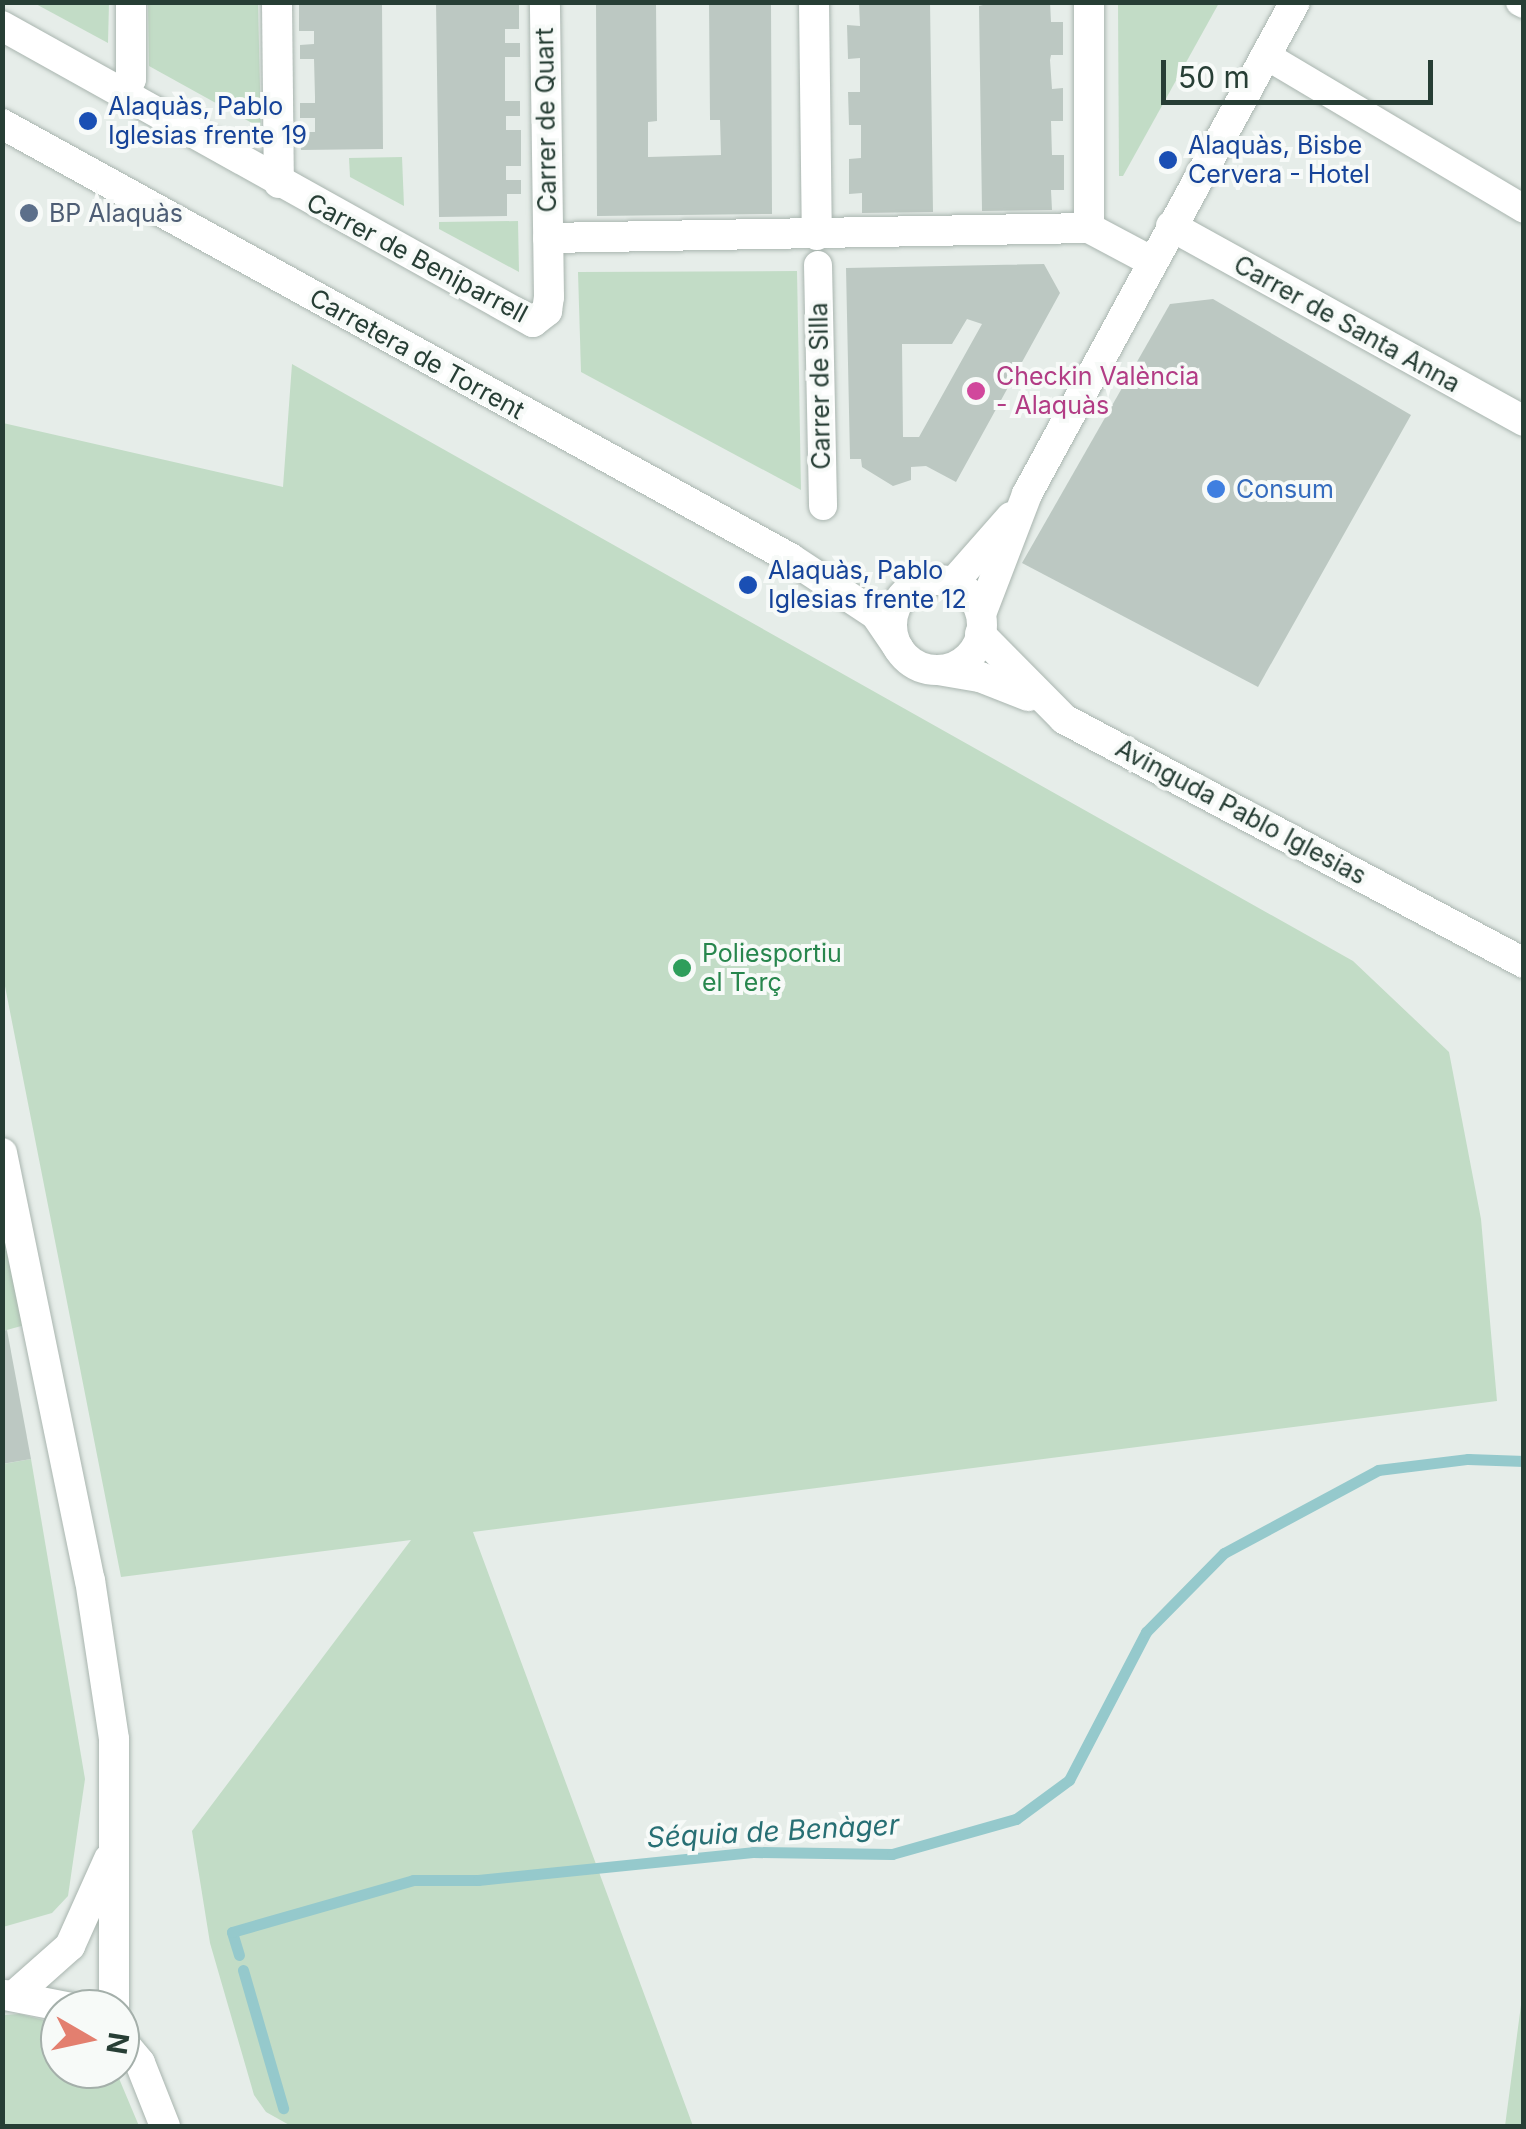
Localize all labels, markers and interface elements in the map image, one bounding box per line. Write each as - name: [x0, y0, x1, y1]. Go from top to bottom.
- street label: Carrer de Quart: [529, 27, 563, 213]
- scale bar: [1166, 40, 1438, 102]
- text: 50 m: [1178, 59, 1250, 95]
- place label: Alaquàs, Pablo Iglesias frente 19: [108, 92, 307, 151]
- marker: Alaquàs, Pablo Iglesias frente 19: [77, 110, 99, 132]
- place label: Alaquàs, Bisbe Cervera - Hotel: [1188, 131, 1370, 190]
- marker: Alaquàs, Bisbe Cervera - Hotel: [1157, 149, 1179, 171]
- street label: Carrer de Beniparrell: [301, 187, 533, 329]
- place label: BP Alaquàs: [49, 198, 183, 228]
- marker: BP Alaquàs: [18, 202, 40, 224]
- street label: Carrer de Santa Anna: [1229, 249, 1465, 399]
- street label: Carretera de Torrent: [304, 282, 530, 426]
- street label: Carrer de Silla: [804, 302, 836, 470]
- place label: Checkin València - Alaquàs: [996, 362, 1199, 421]
- marker: Checkin València - Alaquàs: [965, 380, 987, 402]
- place label: Consum: [1236, 474, 1334, 504]
- marker: Consum: [1205, 478, 1227, 500]
- place label: Alaquàs, Pablo Iglesias frente 12: [768, 556, 967, 615]
- marker: Alaquàs, Pablo Iglesias frente 12: [737, 574, 759, 596]
- street label: Avinguda Pablo Iglesias: [1111, 733, 1371, 891]
- place label: Poliesportiu el Terç: [702, 939, 842, 998]
- marker: Poliesportiu el Terç: [671, 957, 693, 979]
- water label: Séquia de Benàger: [646, 1808, 900, 1854]
- north arrow: [40, 1989, 140, 2089]
- text: N: [99, 2030, 136, 2057]

